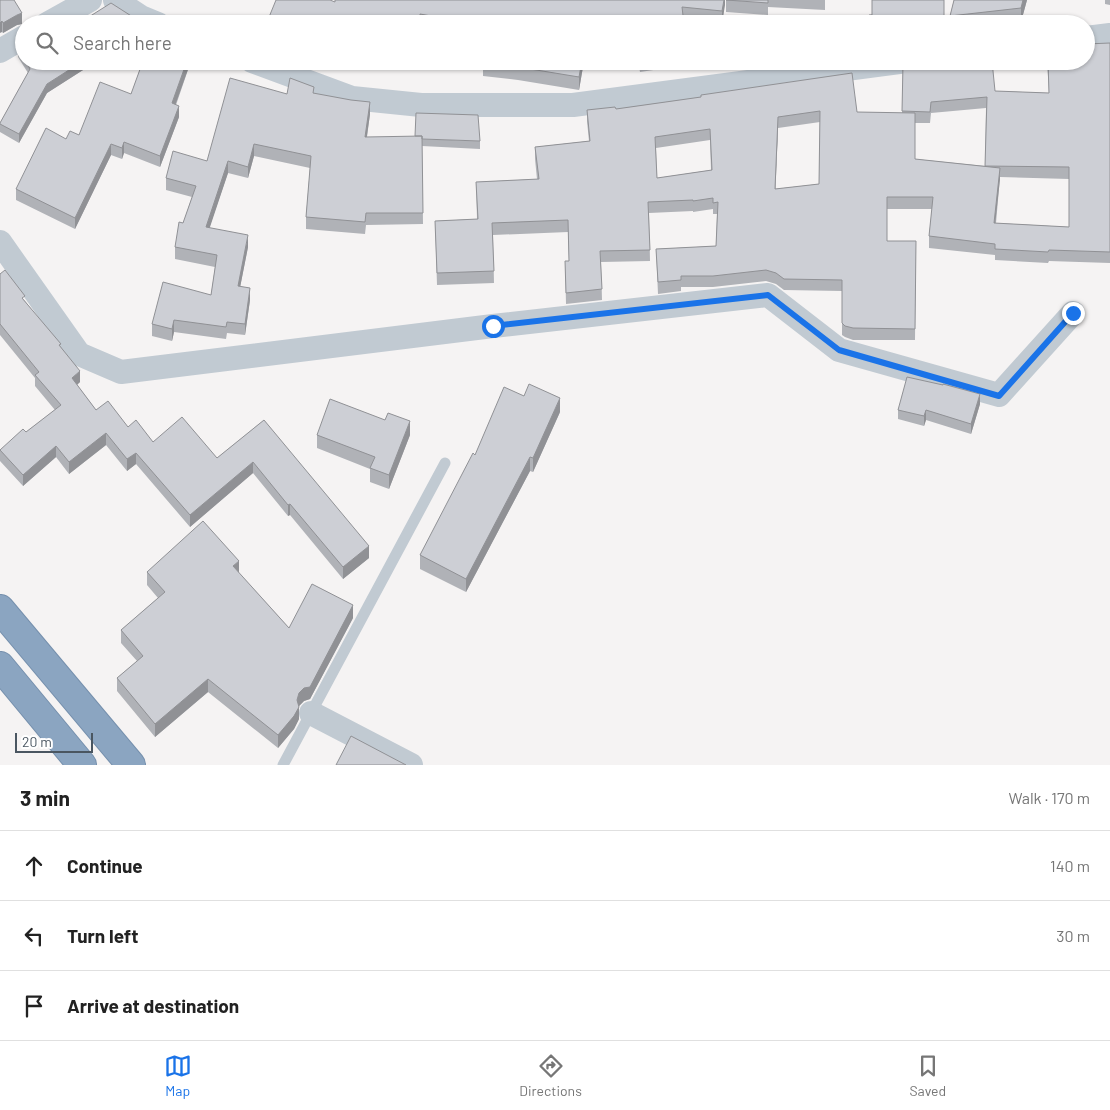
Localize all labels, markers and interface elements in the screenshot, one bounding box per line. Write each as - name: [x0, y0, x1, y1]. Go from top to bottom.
- search box: [15, 15, 1095, 70]
- icon: search: [33, 29, 61, 57]
- text: Search here: [73, 31, 172, 54]
- route end: [1062, 302, 1085, 325]
- route start: [482, 315, 505, 338]
- scale bar: [15, 730, 92, 753]
- text: 20 m: [22, 733, 52, 750]
- text: 3 min: [20, 785, 70, 810]
- text: Walk · 170 m: [1008, 788, 1090, 807]
- icon: ahead: [20, 852, 48, 880]
- text: Continue: [67, 854, 143, 877]
- text: 140 m: [1050, 856, 1090, 875]
- icon: left: [20, 922, 48, 950]
- text: Turn left: [67, 924, 138, 947]
- text: 30 m: [1056, 926, 1090, 945]
- icon: arrive: [20, 992, 48, 1020]
- text: Arrive at destination: [67, 994, 239, 1017]
- tab: Map: [164, 1052, 192, 1099]
- tab: Directions: [519, 1052, 582, 1099]
- tab: Saved: [909, 1052, 946, 1099]

